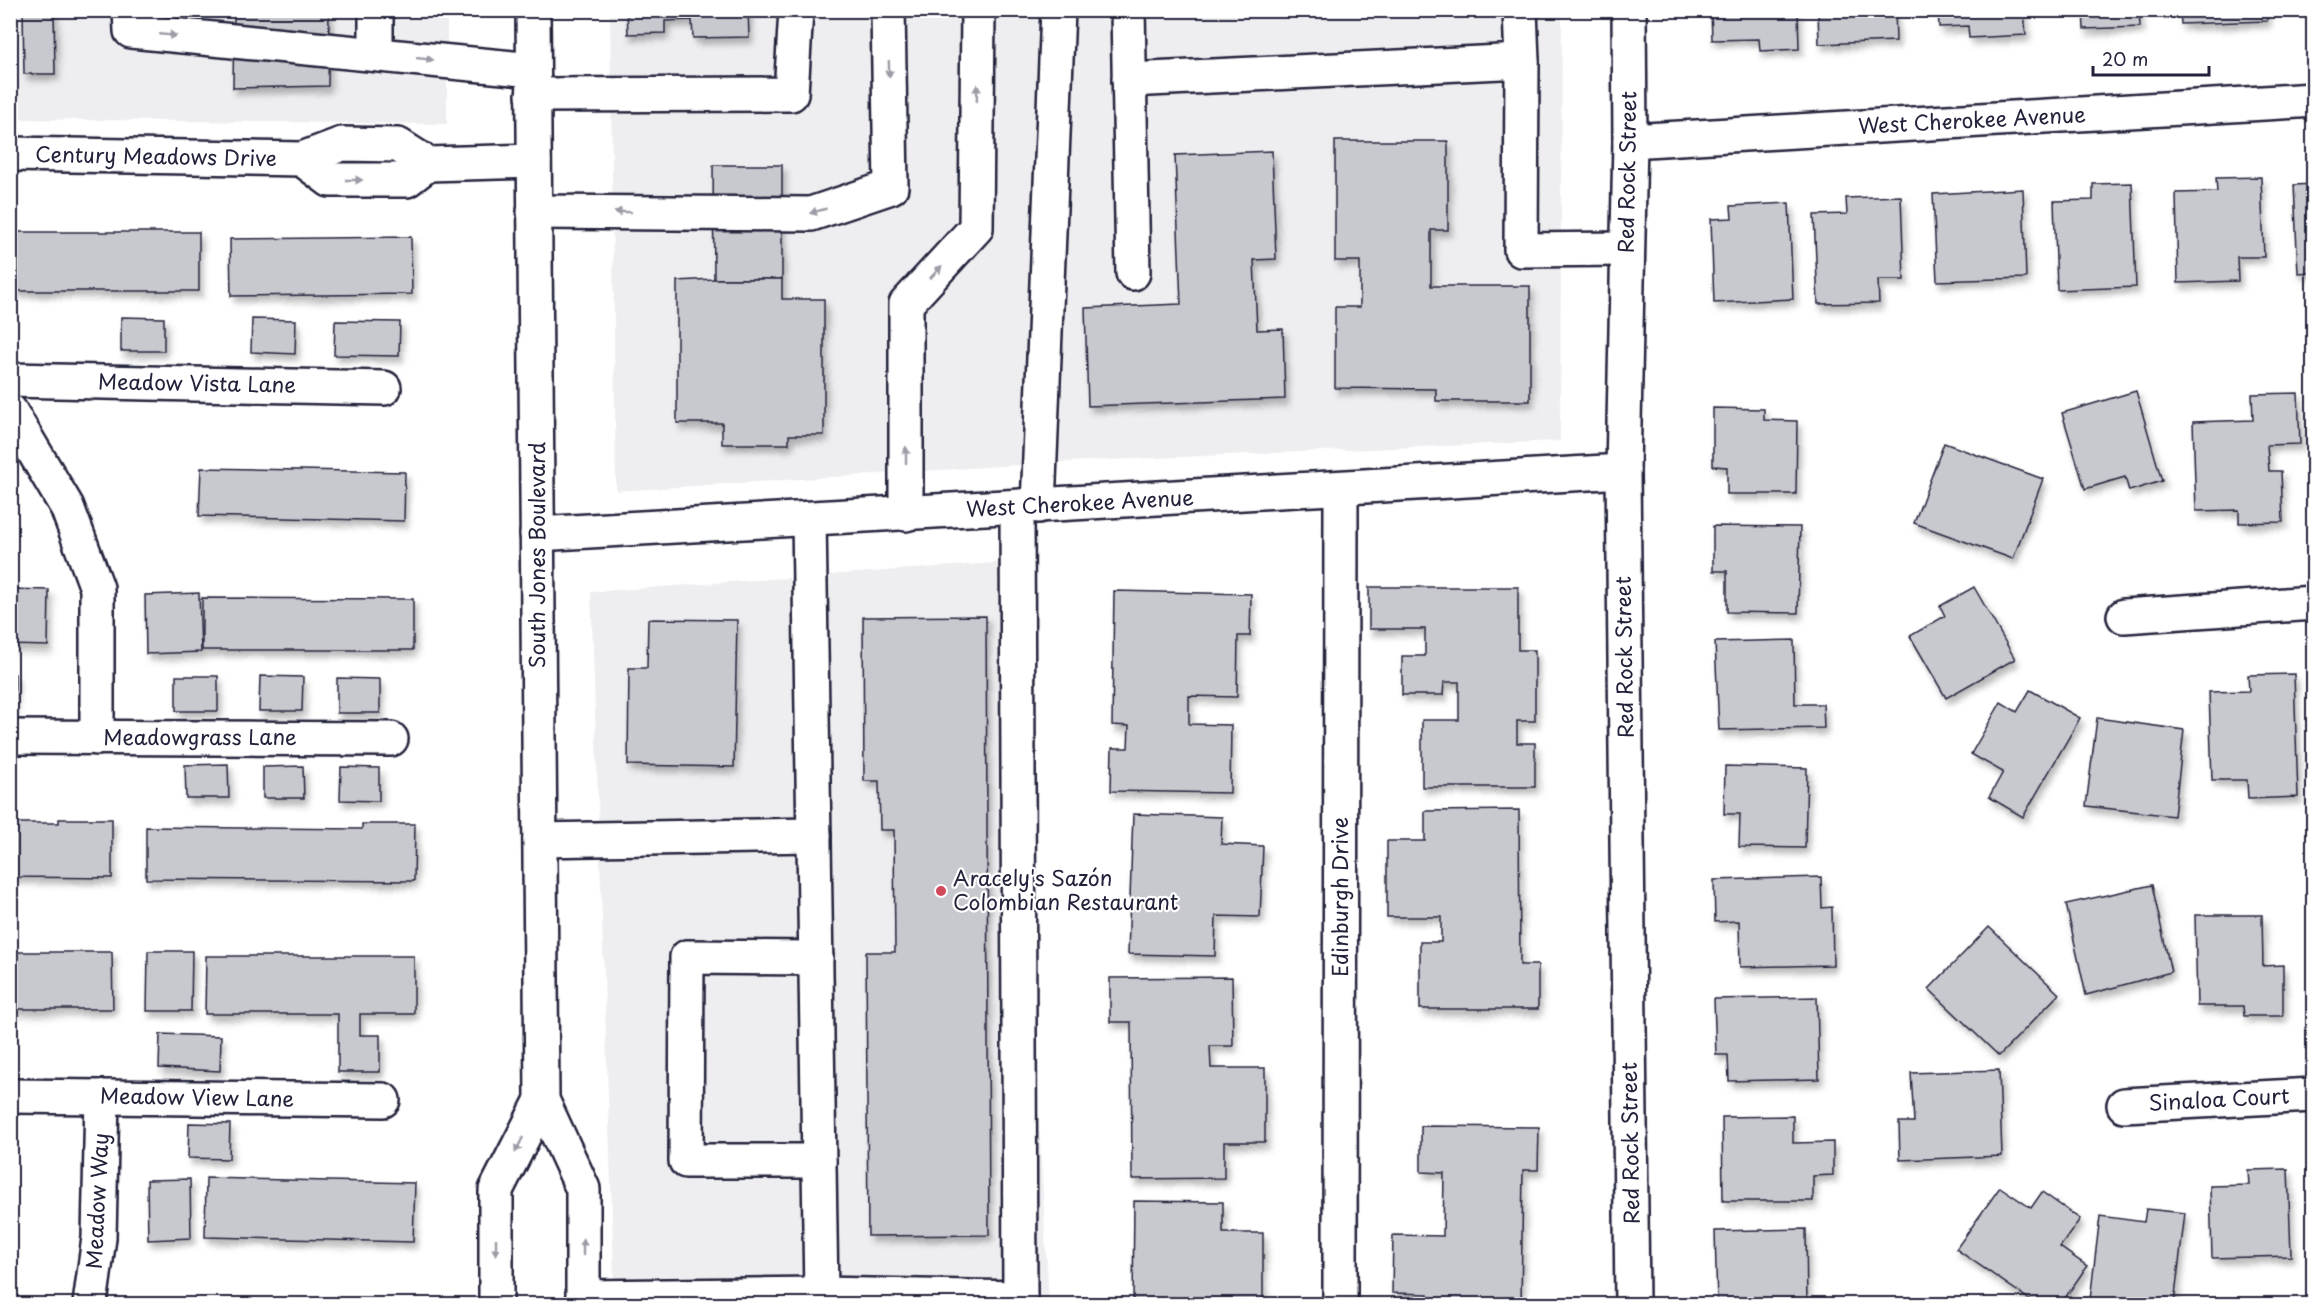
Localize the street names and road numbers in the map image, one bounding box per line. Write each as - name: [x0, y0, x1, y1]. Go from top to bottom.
- street label: Red Rock Street: [1609, 91, 1643, 253]
- street label: West Cherokee Avenue: [1857, 97, 2087, 141]
- street label: Century Meadows Drive: [35, 137, 277, 173]
- street label: Meadow Vista Lane: [98, 364, 296, 400]
- street label: South Jones Boulevard: [520, 442, 552, 668]
- street label: West Cherokee Avenue: [965, 480, 1195, 524]
- street label: Red Rock Street: [1606, 576, 1640, 738]
- street label: Meadowgrass Lane: [103, 720, 297, 752]
- street label: Edinburgh Drive: [1323, 817, 1355, 977]
- street label: Red Rock Street: [1612, 1062, 1646, 1224]
- street label: Meadow View Lane: [100, 1078, 295, 1114]
- street label: Sinaloa Court: [2148, 1078, 2290, 1118]
- street label: Meadow Way: [76, 1132, 116, 1270]

